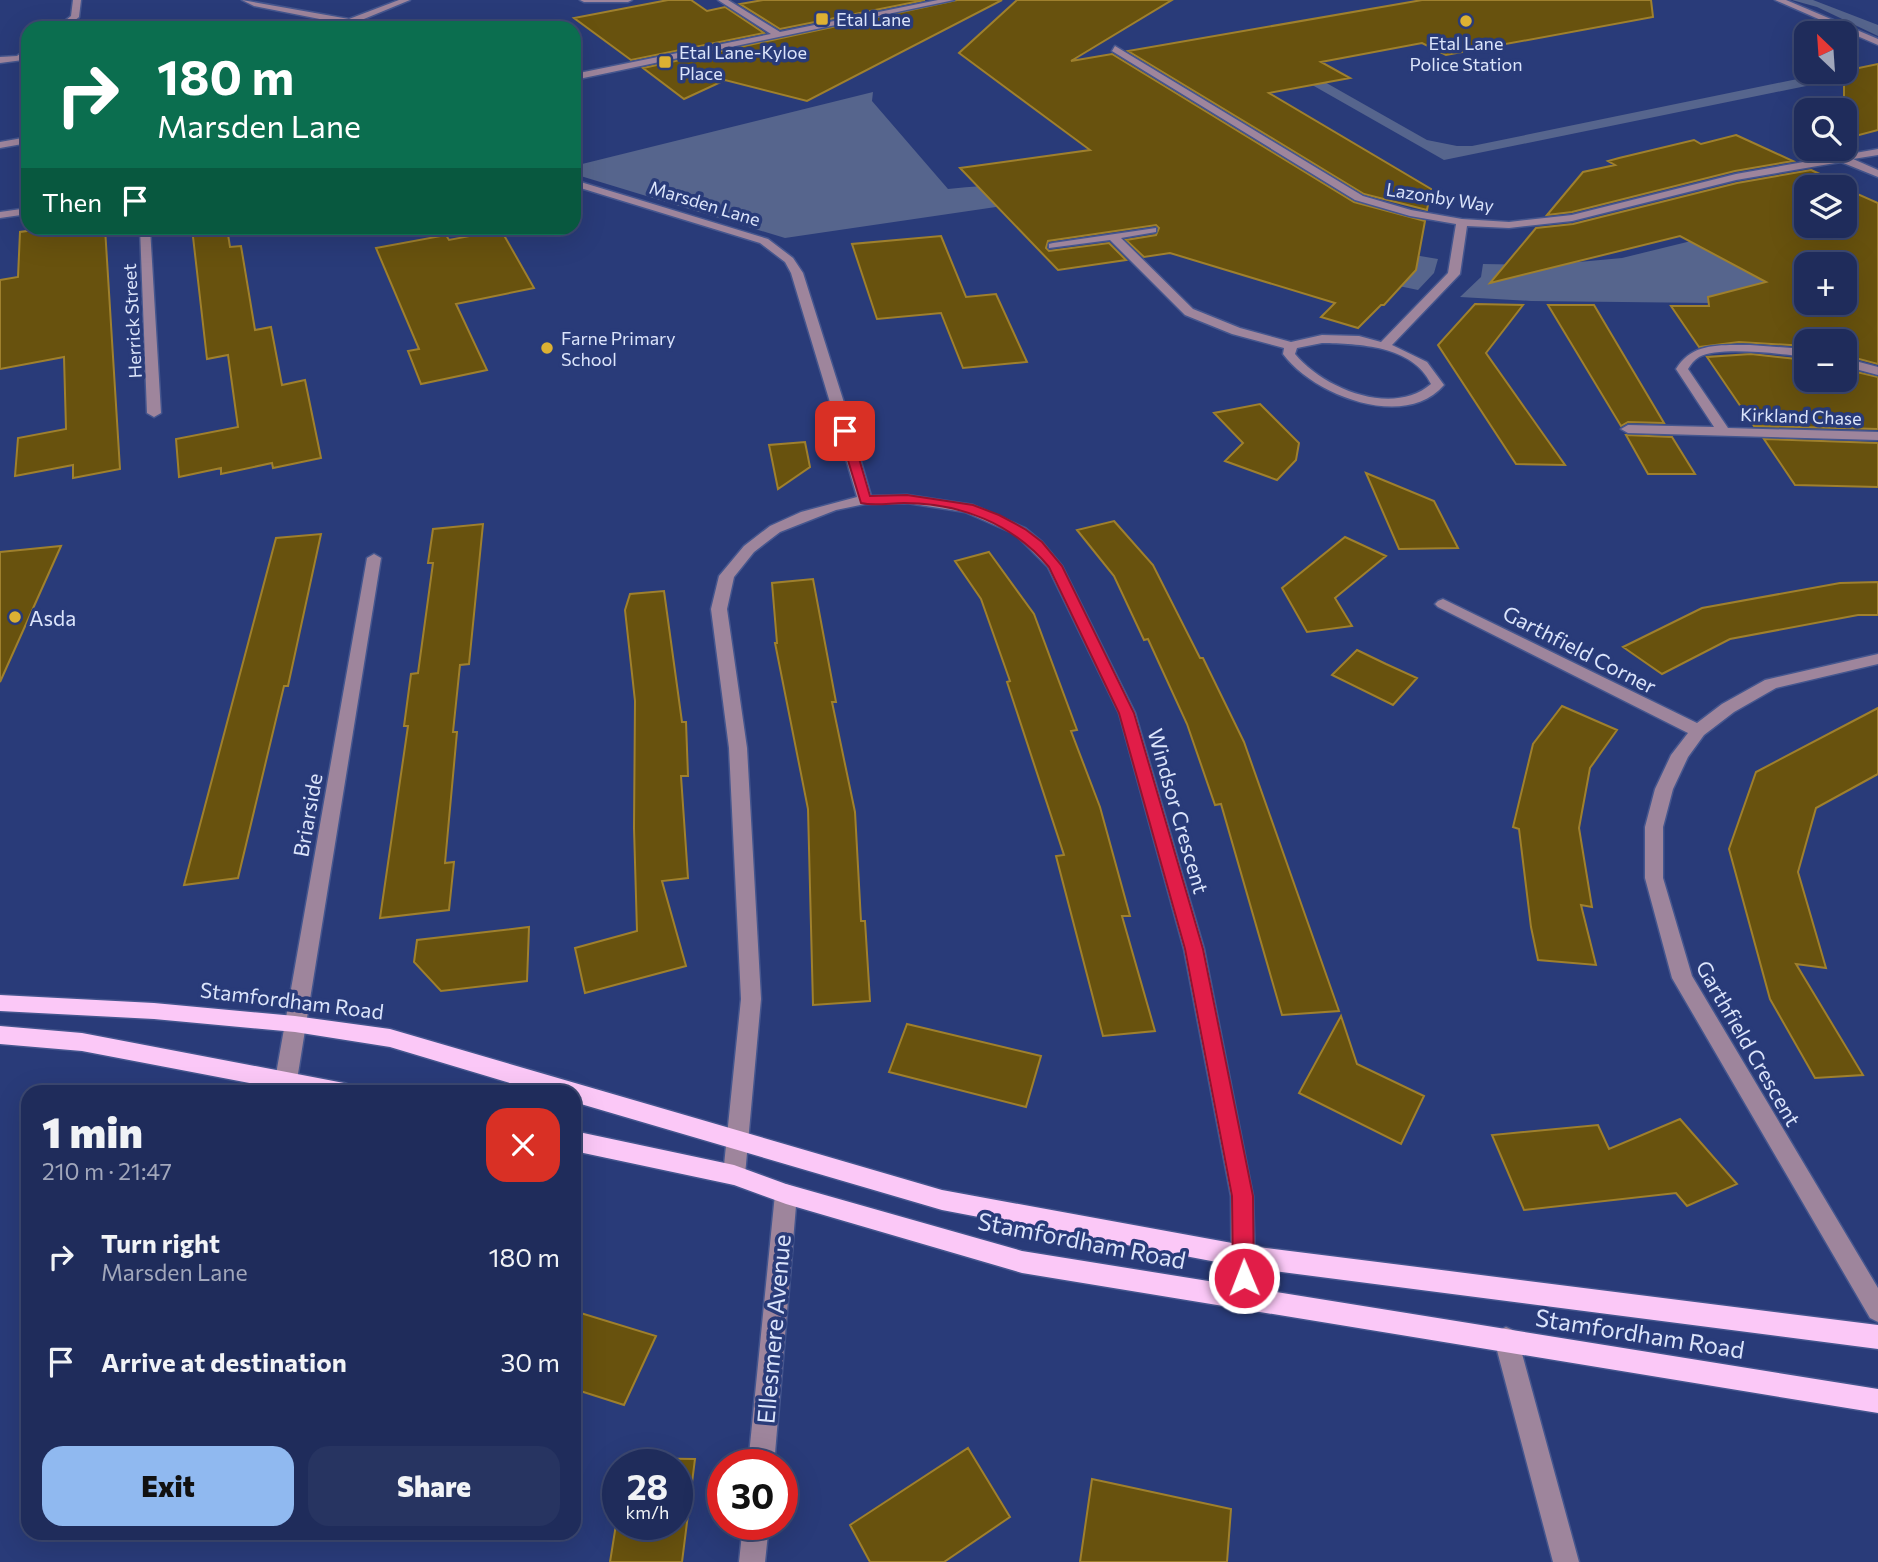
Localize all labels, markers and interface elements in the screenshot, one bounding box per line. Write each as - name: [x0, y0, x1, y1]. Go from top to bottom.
- place label: Etal Lane: [836, 8, 911, 30]
- marker: Etal Lane: [814, 11, 830, 27]
- marker: Etal Lane Police Station: [1458, 13, 1474, 29]
- north arrow: [1794, 21, 1857, 84]
- map controls: [1794, 21, 1857, 392]
- place label: Etal Lane Police Station: [1409, 32, 1523, 75]
- place label: Etal Lane-Kyloe Place: [679, 41, 807, 84]
- text: 180 m: [157, 45, 294, 105]
- icon: right: [42, 49, 133, 140]
- marker: Etal Lane-Kyloe Place: [657, 54, 673, 70]
- button: search: [1794, 98, 1857, 161]
- text: Marsden Lane: [157, 105, 361, 145]
- button: layers: [1794, 175, 1857, 238]
- street label: Marsden Lane: [647, 176, 763, 230]
- street label: Lazonby Way: [1385, 178, 1495, 216]
- icon: arrive: [116, 182, 154, 220]
- text: Then: [42, 186, 102, 217]
- button: +: [1794, 252, 1857, 315]
- street label: Herrick Street: [118, 263, 146, 379]
- place label: Farne Primary School: [561, 327, 676, 370]
- button: −: [1794, 329, 1857, 392]
- marker: Farne Primary School: [539, 340, 555, 356]
- pin: [815, 401, 875, 461]
- street label: Kirkland Chase: [1740, 403, 1862, 429]
- icon: arrive: [826, 412, 864, 450]
- street label: Garthfield Corner: [1499, 600, 1661, 698]
- place label: Asda: [29, 605, 76, 630]
- marker: Asda: [7, 609, 23, 625]
- street label: Windsor Crescent: [1143, 726, 1215, 896]
- street label: Briarside: [287, 771, 327, 859]
- street label: Garthfield Crescent: [1691, 956, 1807, 1130]
- street label: Stamfordham Road: [199, 976, 385, 1024]
- text: 1 min: [42, 1105, 143, 1157]
- button: close: [486, 1108, 560, 1182]
- text: 210 m · 21:47: [42, 1157, 172, 1185]
- street label: Stamfordham Road: [976, 1206, 1188, 1274]
- text: Turn right: [101, 1227, 220, 1258]
- street label: Ellesmere Avenue: [750, 1233, 796, 1425]
- icon: right: [42, 1238, 80, 1276]
- text: 180 m: [488, 1241, 560, 1272]
- position arrow: [1207, 1241, 1281, 1315]
- text: Marsden Lane: [101, 1258, 248, 1286]
- street label: Stamfordham Road: [1533, 1302, 1747, 1364]
- icon: arrive: [42, 1343, 80, 1381]
- text: Arrive at destination: [101, 1346, 347, 1377]
- text: 30 m: [501, 1346, 560, 1377]
- button: Exit: [42, 1446, 294, 1526]
- button: Share: [308, 1446, 560, 1526]
- speed limit sign: 30: [707, 1449, 798, 1540]
- text: 28: [627, 1464, 668, 1507]
- text: km/h: [626, 1501, 669, 1523]

